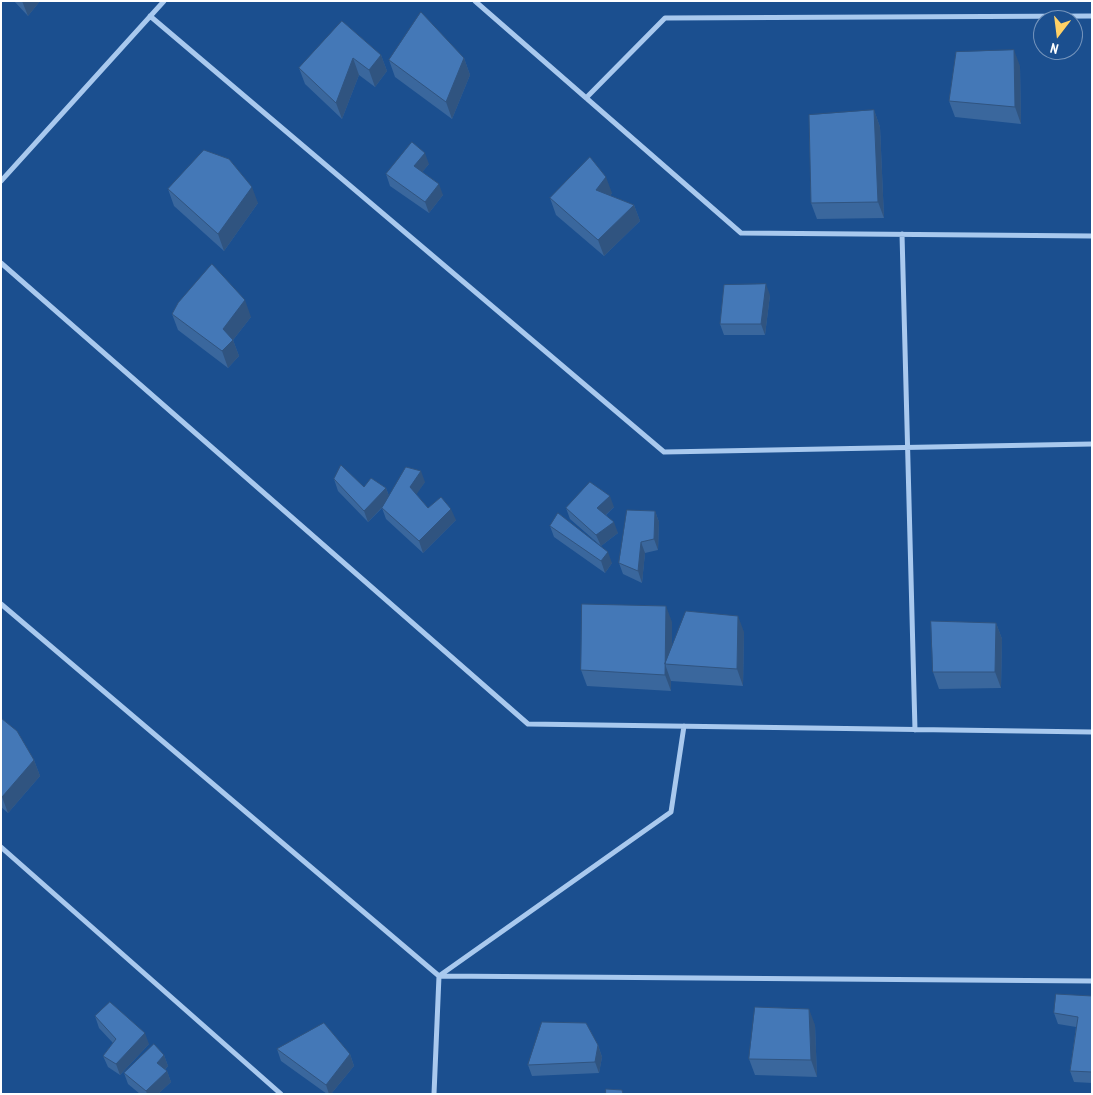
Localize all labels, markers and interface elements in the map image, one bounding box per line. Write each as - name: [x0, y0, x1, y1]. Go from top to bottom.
- north arrow: [1033, 10, 1083, 60]
- text: N: [1048, 39, 1060, 58]

